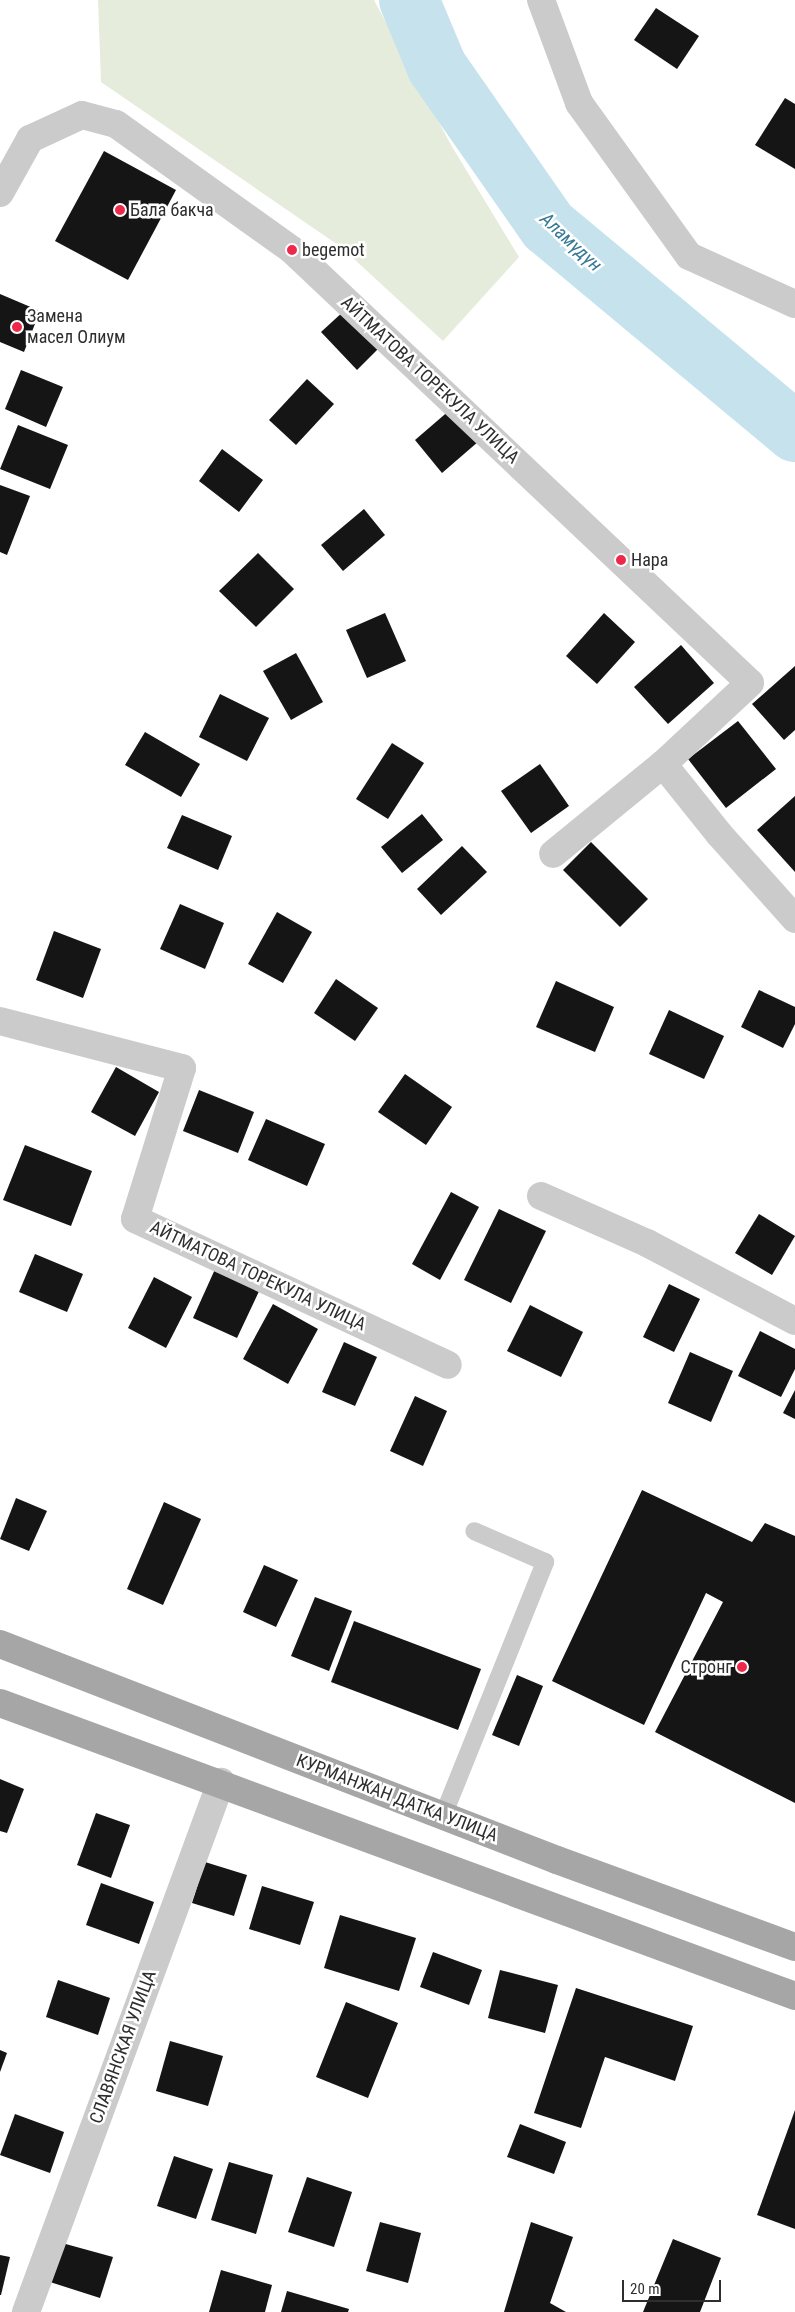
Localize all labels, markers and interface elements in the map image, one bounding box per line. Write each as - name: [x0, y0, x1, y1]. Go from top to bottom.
- place label: Бала бакча: [130, 199, 214, 221]
- marker: Бала бакча: [114, 204, 126, 216]
- water label: Аламүдүн: [535, 208, 607, 276]
- place label: begemot: [302, 239, 365, 261]
- marker: begemot: [286, 244, 298, 256]
- street label: АЙТМАТОВА ТОРЕКУЛА УЛИЦА: [336, 292, 524, 468]
- place label: Замена масел Олиум: [27, 306, 126, 348]
- marker: Замена масел Олиум: [11, 321, 23, 333]
- place label: Нара: [631, 549, 668, 571]
- marker: Нара: [615, 554, 627, 566]
- street label: АЙТМАТОВА ТОРЕКУЛА УЛИЦА: [147, 1216, 369, 1336]
- place label: Стронг: [680, 1656, 732, 1678]
- marker: Стронг: [736, 1661, 748, 1673]
- street label: КУРМАНЖАН ДАТКА УЛИЦА: [293, 1750, 501, 1846]
- street label: СЛАВЯНСКАЯ УЛИЦА: [85, 1967, 161, 2127]
- scale bar: [625, 2270, 724, 2302]
- text: 20 m: [630, 2280, 660, 2298]

